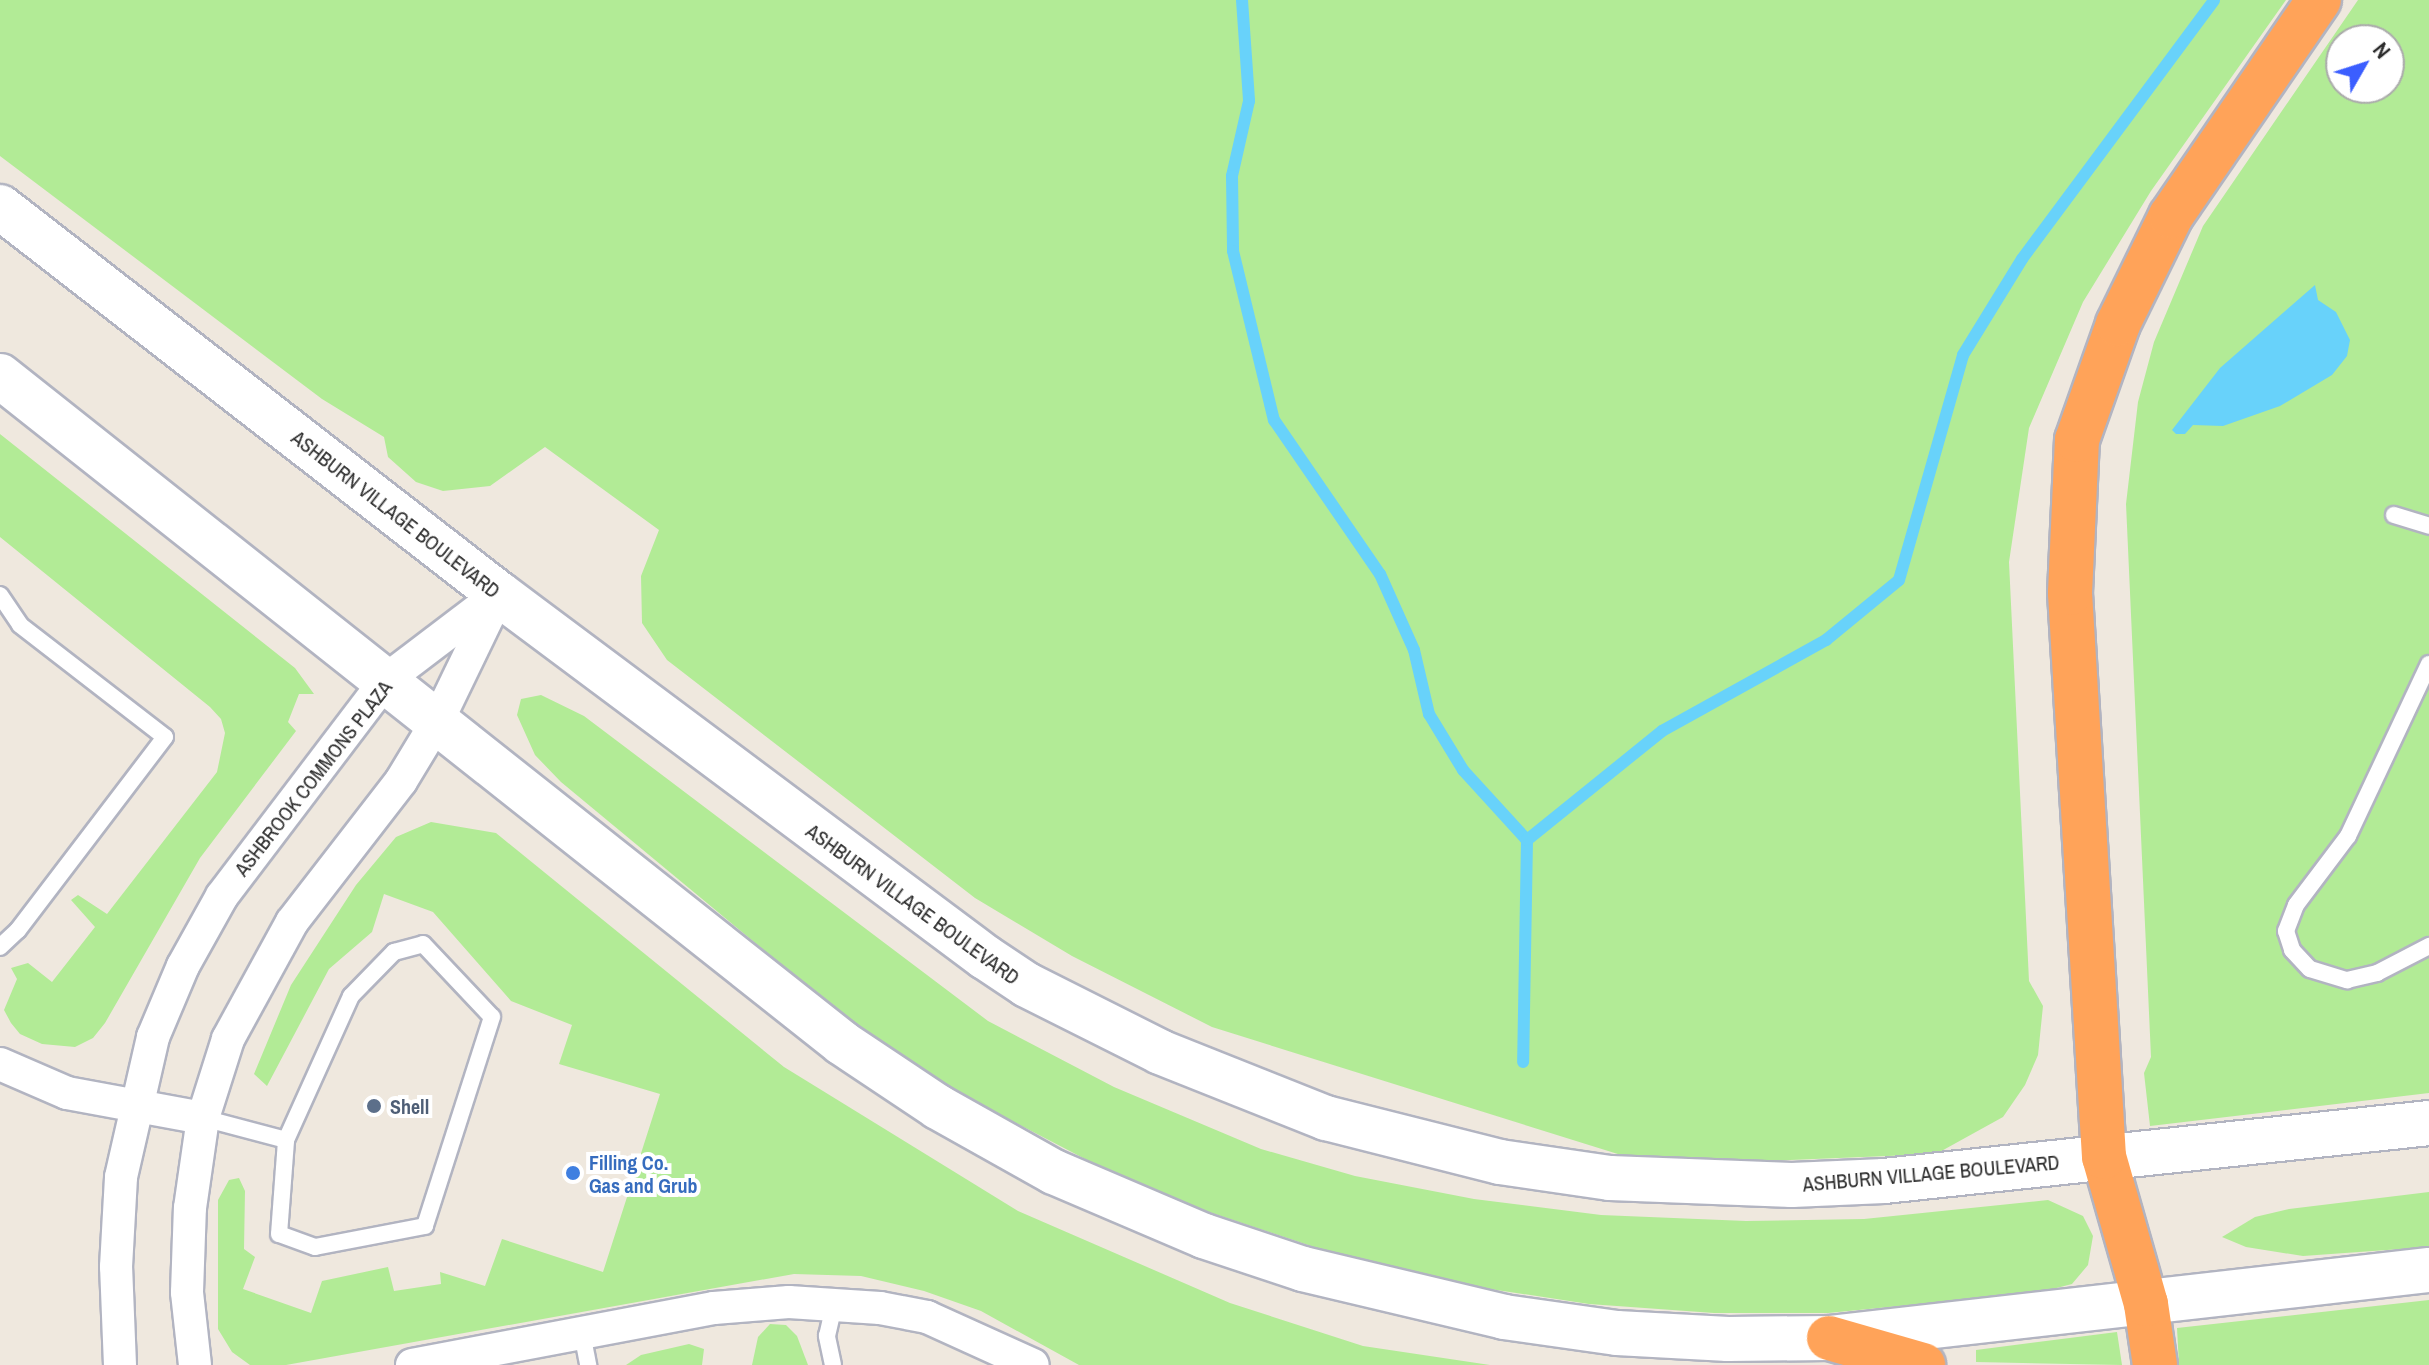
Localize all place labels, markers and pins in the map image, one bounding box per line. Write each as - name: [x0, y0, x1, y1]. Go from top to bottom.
- place label: Shell: [390, 1094, 429, 1118]
- marker: Shell: [365, 1097, 383, 1115]
- place label: Filling Co. Gas and Grub: [589, 1150, 697, 1197]
- marker: Filling Co. Gas and Grub: [564, 1164, 582, 1182]

